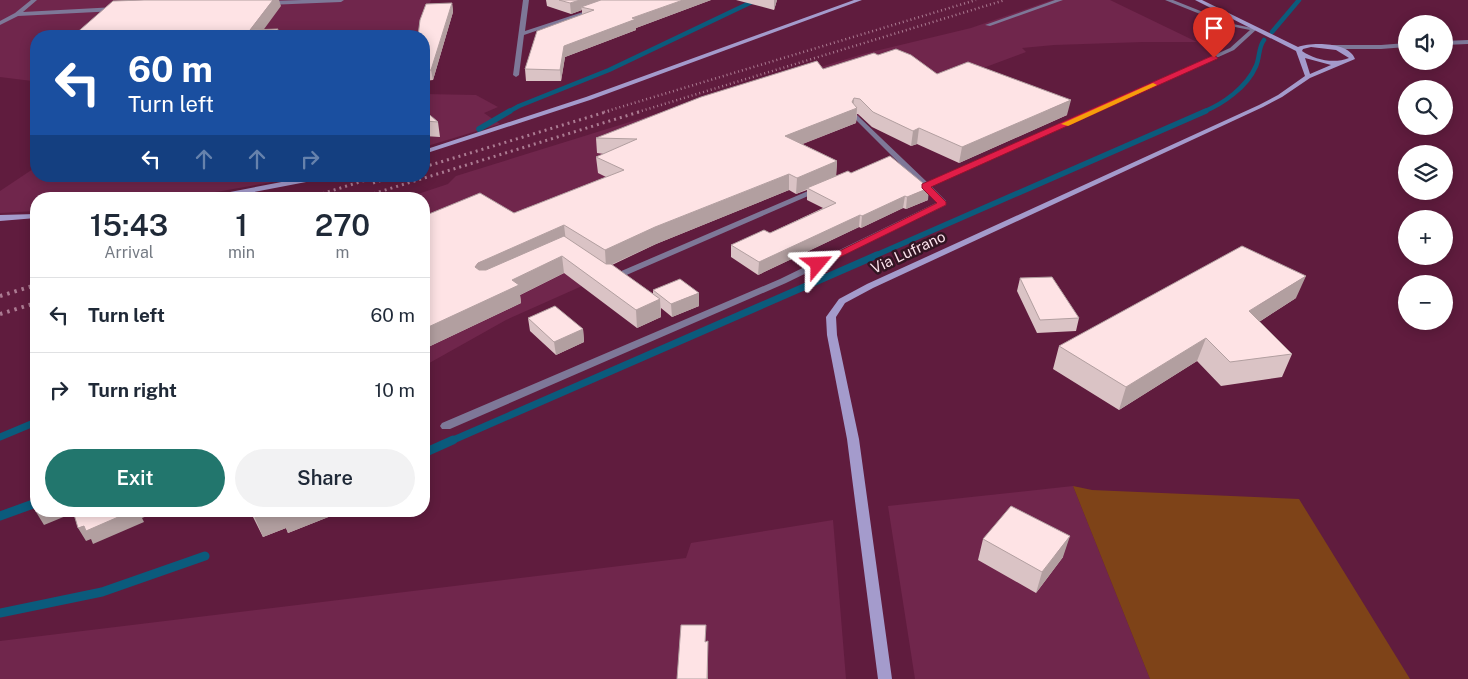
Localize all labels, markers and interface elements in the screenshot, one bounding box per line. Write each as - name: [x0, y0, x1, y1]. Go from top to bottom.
- pin: [1193, 7, 1235, 58]
- icon: arrive: [1200, 14, 1228, 42]
- map controls: [1398, 15, 1453, 330]
- button: sound: [1398, 15, 1453, 70]
- text: 60 m: [128, 49, 213, 90]
- icon: left: [45, 50, 110, 115]
- button: search: [1398, 80, 1453, 135]
- text: Turn left: [128, 91, 214, 117]
- icon: left: [137, 145, 165, 173]
- icon: ahead: [190, 145, 218, 173]
- icon: ahead: [243, 145, 271, 173]
- icon: right: [296, 145, 324, 173]
- button: layers: [1398, 145, 1453, 200]
- text: 15:43: [90, 207, 168, 243]
- text: 1: [235, 207, 248, 243]
- text: 270: [315, 207, 370, 243]
- button: +: [1398, 210, 1453, 265]
- street label: Via Lufrano: [868, 227, 948, 277]
- position arrow: [791, 237, 843, 289]
- text: Arrival: [104, 243, 154, 262]
- text: min: [228, 243, 255, 262]
- text: m: [336, 243, 349, 262]
- button: −: [1398, 275, 1453, 330]
- icon: left: [45, 301, 73, 329]
- text: Turn left: [88, 304, 165, 326]
- text: 60 m: [371, 304, 415, 326]
- icon: right: [45, 376, 73, 404]
- text: Turn right: [88, 379, 177, 401]
- text: 10 m: [375, 379, 415, 401]
- button: Exit: [45, 449, 225, 507]
- button: Share: [235, 449, 415, 507]

